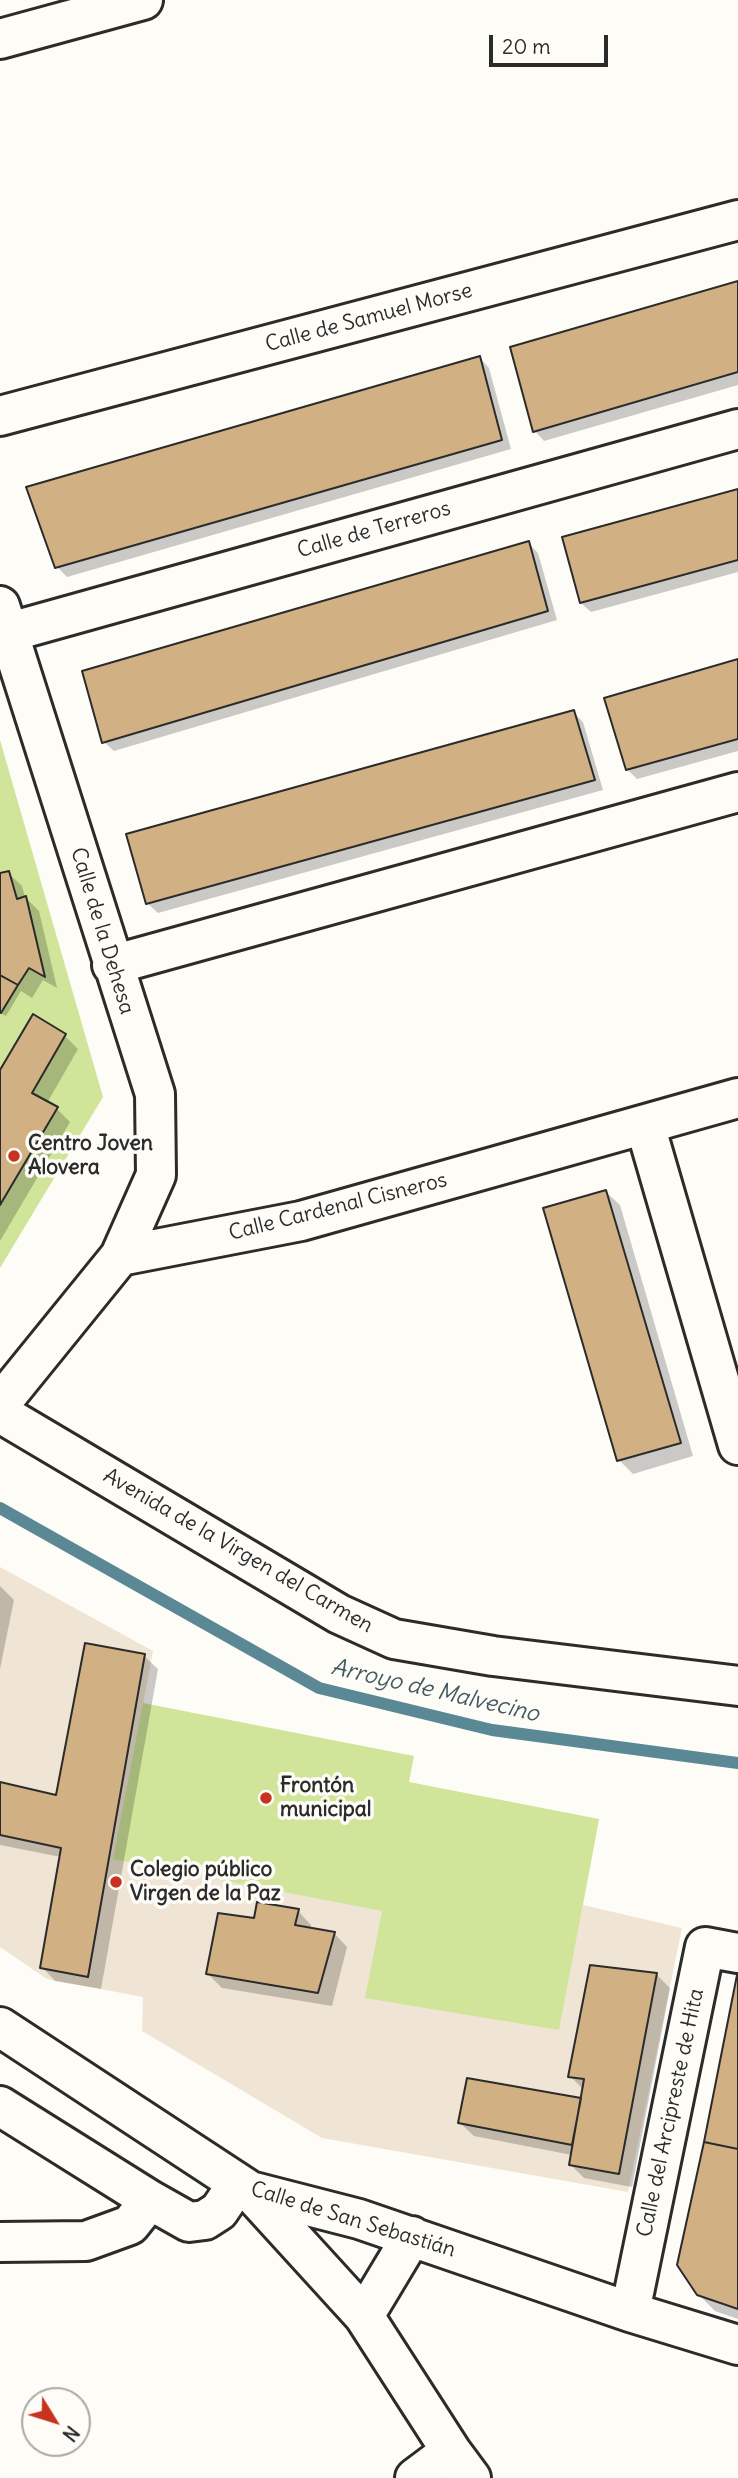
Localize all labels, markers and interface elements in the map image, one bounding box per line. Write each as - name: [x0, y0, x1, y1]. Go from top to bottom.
- scale bar: [493, 21, 612, 65]
- text: 20 m: [502, 33, 551, 60]
- street label: Calle de Samuel Morse: [263, 278, 475, 358]
- street label: Calle de Terreros: [294, 496, 454, 564]
- street label: Calle de la Dehesa: [65, 845, 139, 1017]
- place label: Centro Joven Alovera: [28, 1131, 153, 1181]
- marker: Centro Joven Alovera: [6, 1148, 22, 1164]
- street label: Calle Cardenal Cisneros: [226, 1168, 450, 1246]
- street label: Avenida de la Virgen del Carmen: [99, 1463, 377, 1639]
- water label: Arroyo de Malvecino: [328, 1654, 542, 1728]
- place label: Frontón municipal: [280, 1773, 371, 1823]
- marker: Frontón municipal: [258, 1790, 274, 1806]
- place label: Colegio público Virgen de la Paz: [130, 1857, 281, 1907]
- marker: Colegio público Virgen de la Paz: [108, 1874, 124, 1890]
- street label: Calle del Arcipreste de Hita: [632, 1987, 710, 2239]
- street label: Calle de San Sebastián: [248, 2177, 458, 2263]
- north arrow: [21, 2387, 91, 2457]
- text: N: [57, 2421, 84, 2446]

